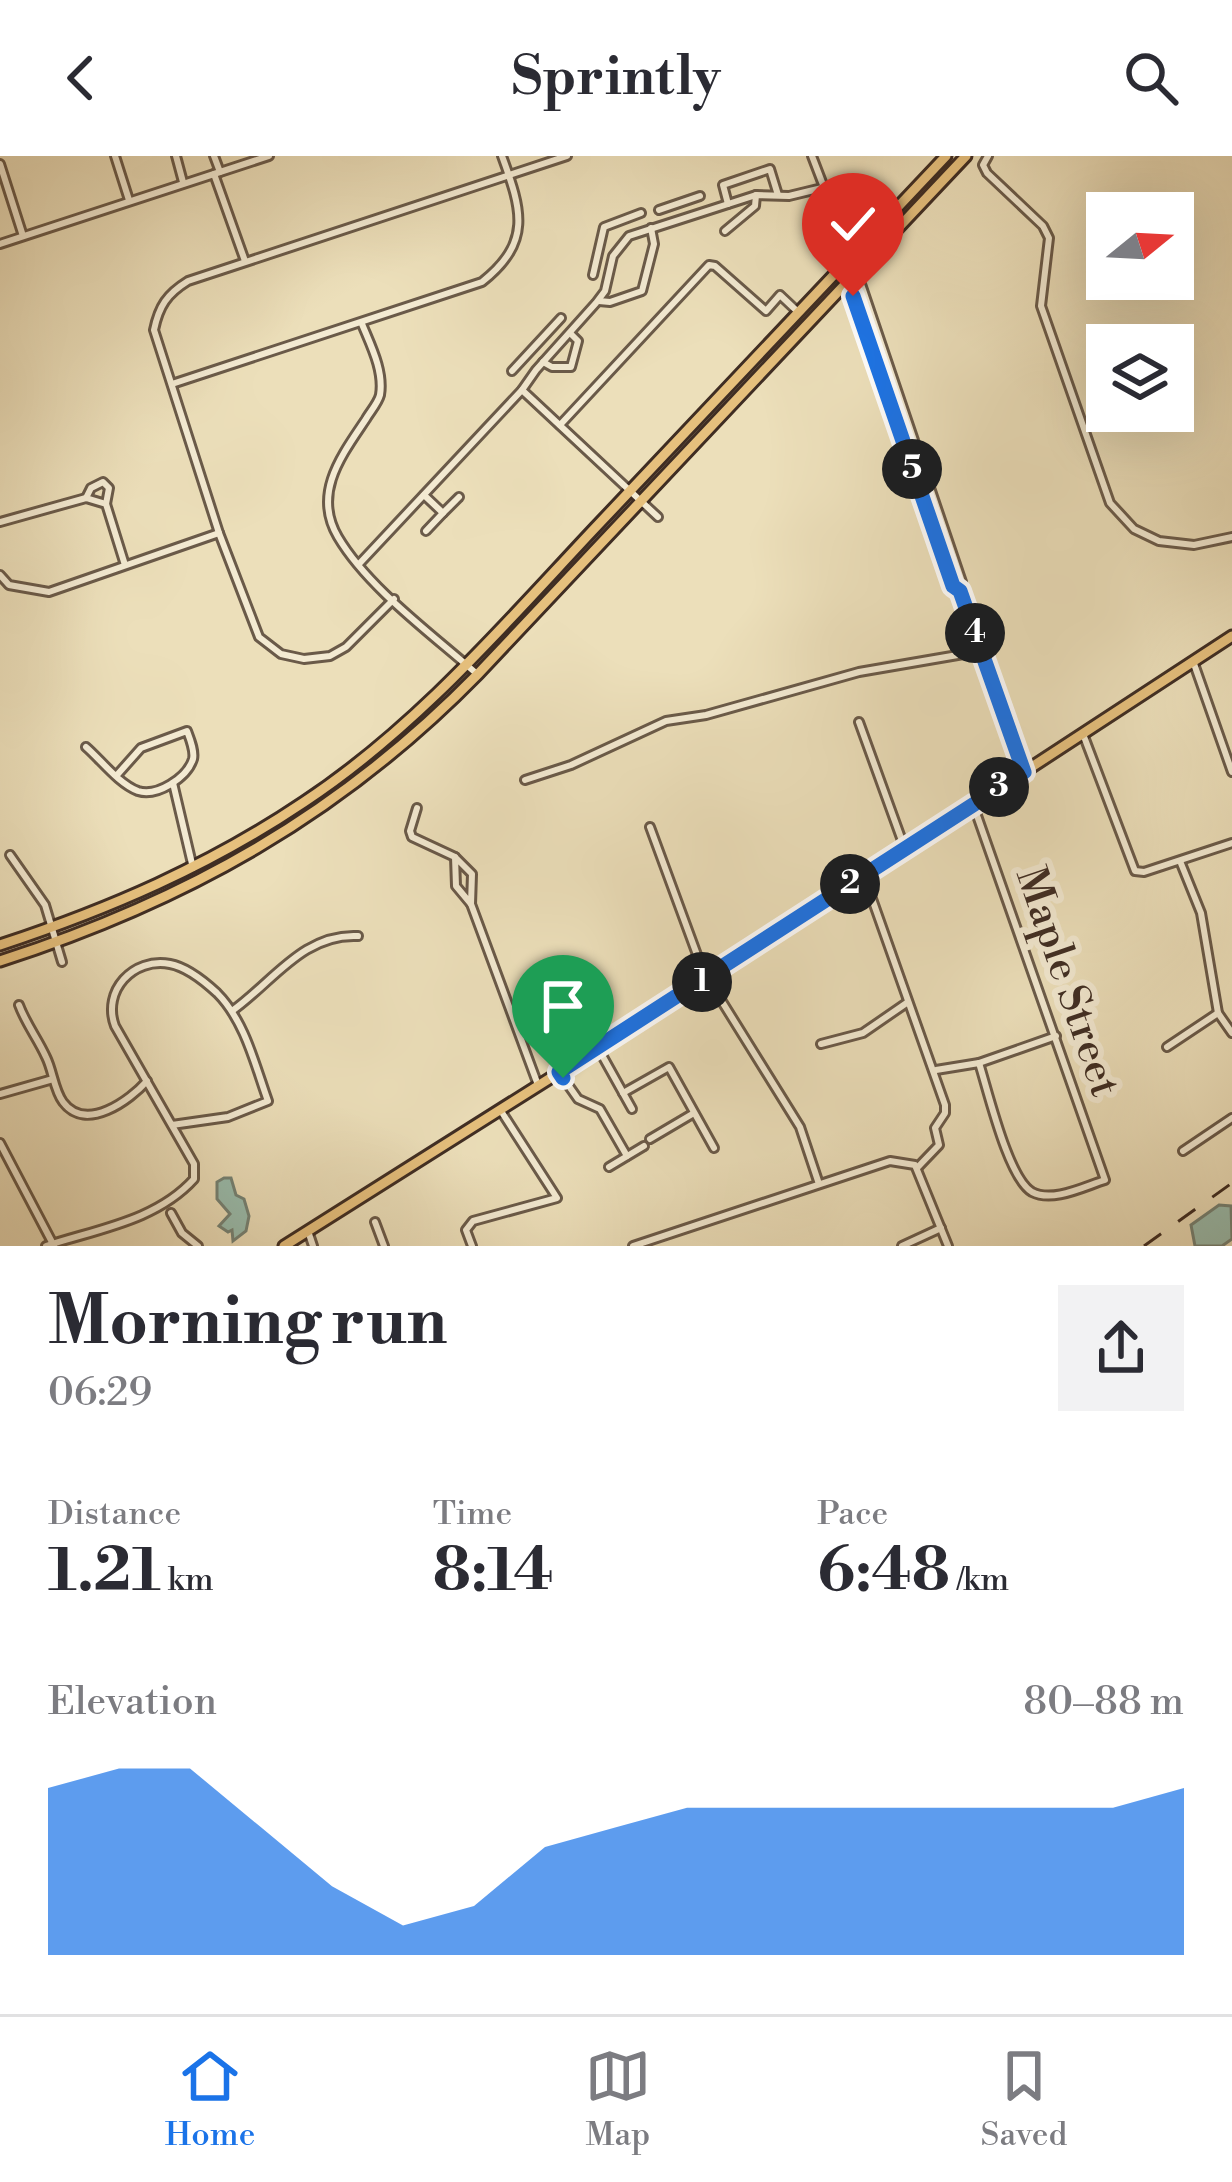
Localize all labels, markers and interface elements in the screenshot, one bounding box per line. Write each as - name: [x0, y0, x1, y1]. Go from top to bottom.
- text: Sprintly: [511, 44, 721, 112]
- icon: back: [48, 45, 114, 111]
- icon: search: [1118, 45, 1184, 111]
- pin: [802, 173, 904, 296]
- icon: check: [820, 191, 886, 257]
- north arrow: [1086, 192, 1194, 300]
- map controls: [1086, 192, 1194, 432]
- button: layers: [1086, 324, 1194, 432]
- pin: 5: [882, 439, 942, 499]
- text: 5: [902, 448, 922, 489]
- pin: 4: [945, 603, 1005, 663]
- text: 4: [964, 612, 986, 653]
- pin: 3: [969, 757, 1029, 817]
- text: 3: [989, 766, 1009, 807]
- pin: 2: [820, 854, 880, 914]
- street label: Maple Street: [1003, 860, 1131, 1104]
- text: 2: [840, 863, 860, 904]
- pin: 1: [672, 952, 732, 1012]
- pin: [512, 955, 614, 1078]
- text: 1: [694, 961, 710, 1002]
- icon: arrive: [530, 973, 596, 1039]
- text: Morning run: [48, 1282, 447, 1365]
- button: share: [1058, 1285, 1184, 1411]
- text: 06:29: [48, 1369, 152, 1418]
- text: Distance: [48, 1494, 181, 1535]
- text: Time: [433, 1494, 512, 1535]
- text: Pace: [817, 1494, 888, 1535]
- text: 1.21: [48, 1535, 161, 1610]
- text: 8:14: [433, 1535, 554, 1610]
- text: 6:48: [817, 1535, 950, 1610]
- text: km: [161, 1560, 214, 1601]
- text: /km: [950, 1560, 1009, 1601]
- text: Elevation: [48, 1678, 217, 1727]
- text: 80–88 m: [1023, 1678, 1184, 1727]
- tab: Home: [165, 2043, 255, 2156]
- tab: Map: [585, 2043, 651, 2156]
- tab: Saved: [981, 2043, 1067, 2156]

